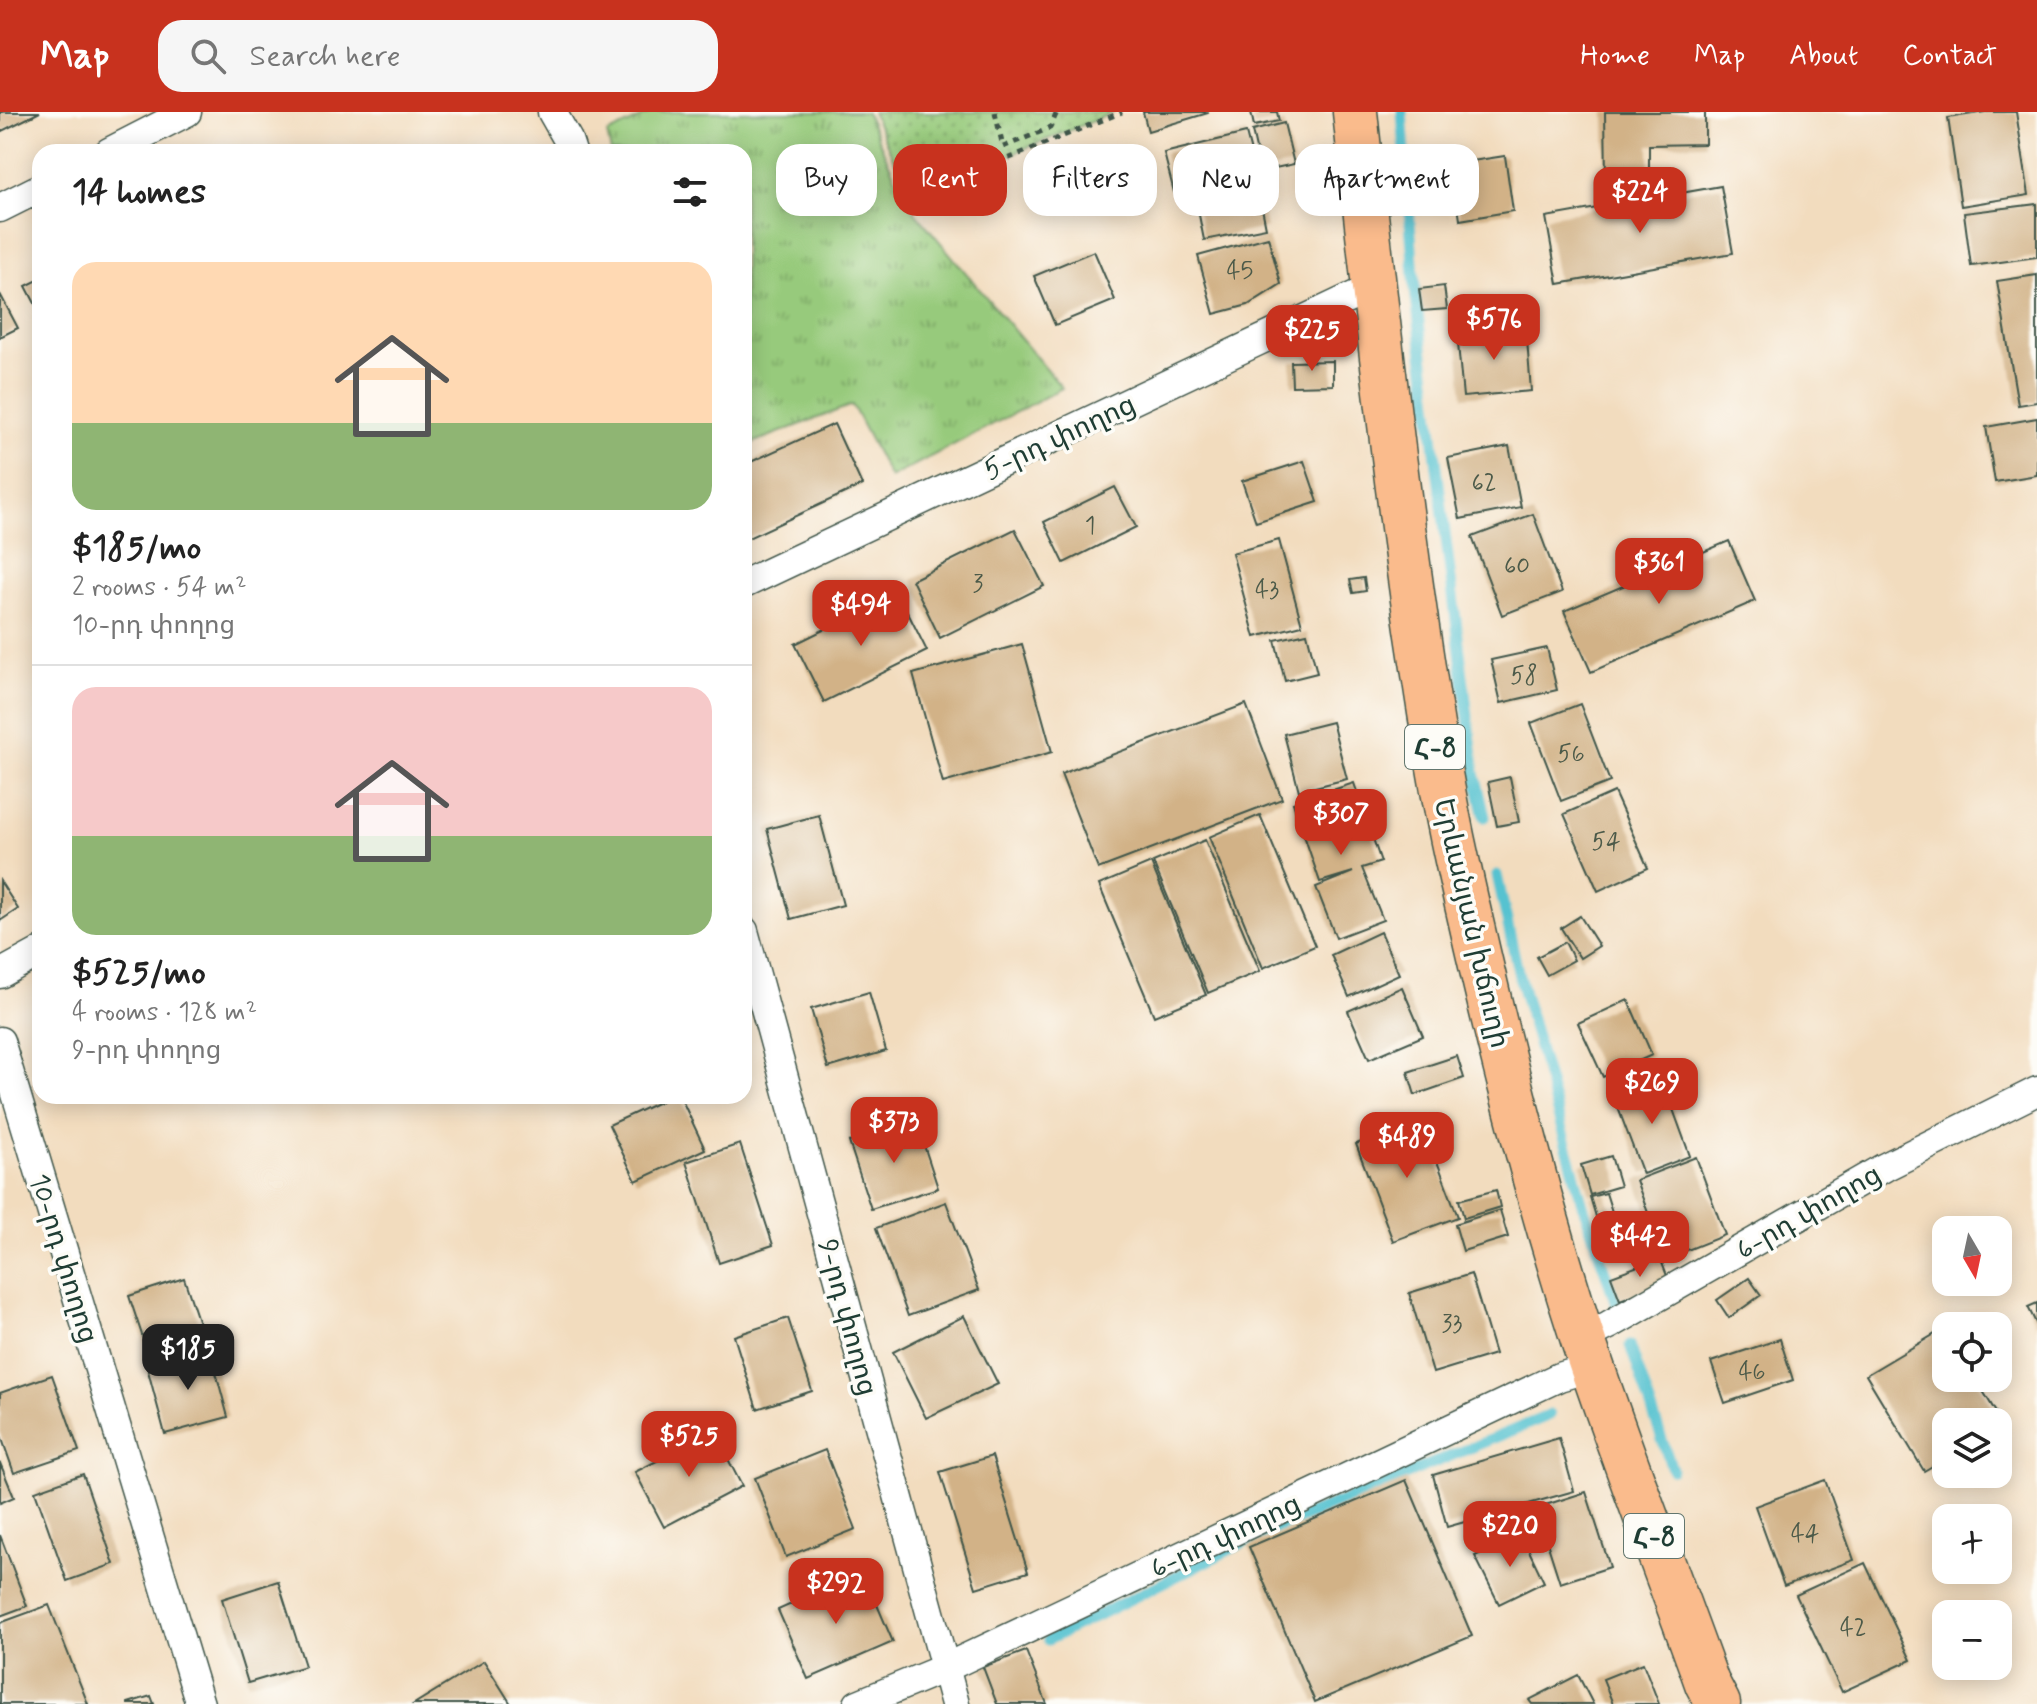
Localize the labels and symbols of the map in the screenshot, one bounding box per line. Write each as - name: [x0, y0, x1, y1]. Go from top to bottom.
- pin: $224: [1593, 167, 1687, 235]
- house number: 45: [1227, 256, 1253, 287]
- pin: $576: [1447, 294, 1541, 362]
- pin: $225: [1265, 305, 1359, 373]
- street label: 5-րդ փողոց: [978, 387, 1142, 490]
- house number: 62: [1472, 468, 1496, 499]
- house number: 1: [1085, 511, 1095, 542]
- pin: $361: [1612, 538, 1706, 606]
- house number: 60: [1504, 551, 1530, 582]
- house number: 3: [973, 569, 984, 600]
- house number: 43: [1255, 575, 1279, 606]
- pin: $494: [814, 580, 908, 648]
- house number: 58: [1510, 661, 1538, 692]
- road number: Հ-8: [1405, 725, 1465, 769]
- house number: 56: [1557, 739, 1585, 770]
- pin: $307: [1294, 789, 1388, 857]
- street label: Երևանյան խճուղի: [1424, 795, 1517, 1052]
- house number: 54: [1592, 827, 1620, 858]
- pin: $269: [1605, 1058, 1699, 1126]
- pin: $373: [847, 1097, 941, 1165]
- pin: $489: [1360, 1112, 1454, 1180]
- street label: 6-րդ փողոց: [1730, 1157, 1888, 1270]
- street label: 10-րդ փողոց: [19, 1169, 106, 1348]
- pin: $442: [1593, 1211, 1687, 1279]
- north arrow: [1932, 1216, 2012, 1296]
- street label: 9-րդ փողոց: [808, 1235, 885, 1400]
- house number: 33: [1442, 1309, 1463, 1340]
- pin: $185: [141, 1324, 235, 1392]
- house number: 46: [1738, 1357, 1766, 1388]
- pin: $525: [642, 1411, 736, 1479]
- street label: 6-րդ փողոց: [1145, 1486, 1307, 1588]
- pin: $220: [1463, 1501, 1557, 1569]
- road number: Հ-8: [1624, 1514, 1684, 1558]
- house number: 44: [1791, 1519, 1819, 1550]
- pin: $292: [789, 1558, 883, 1626]
- house number: 42: [1840, 1613, 1866, 1644]

